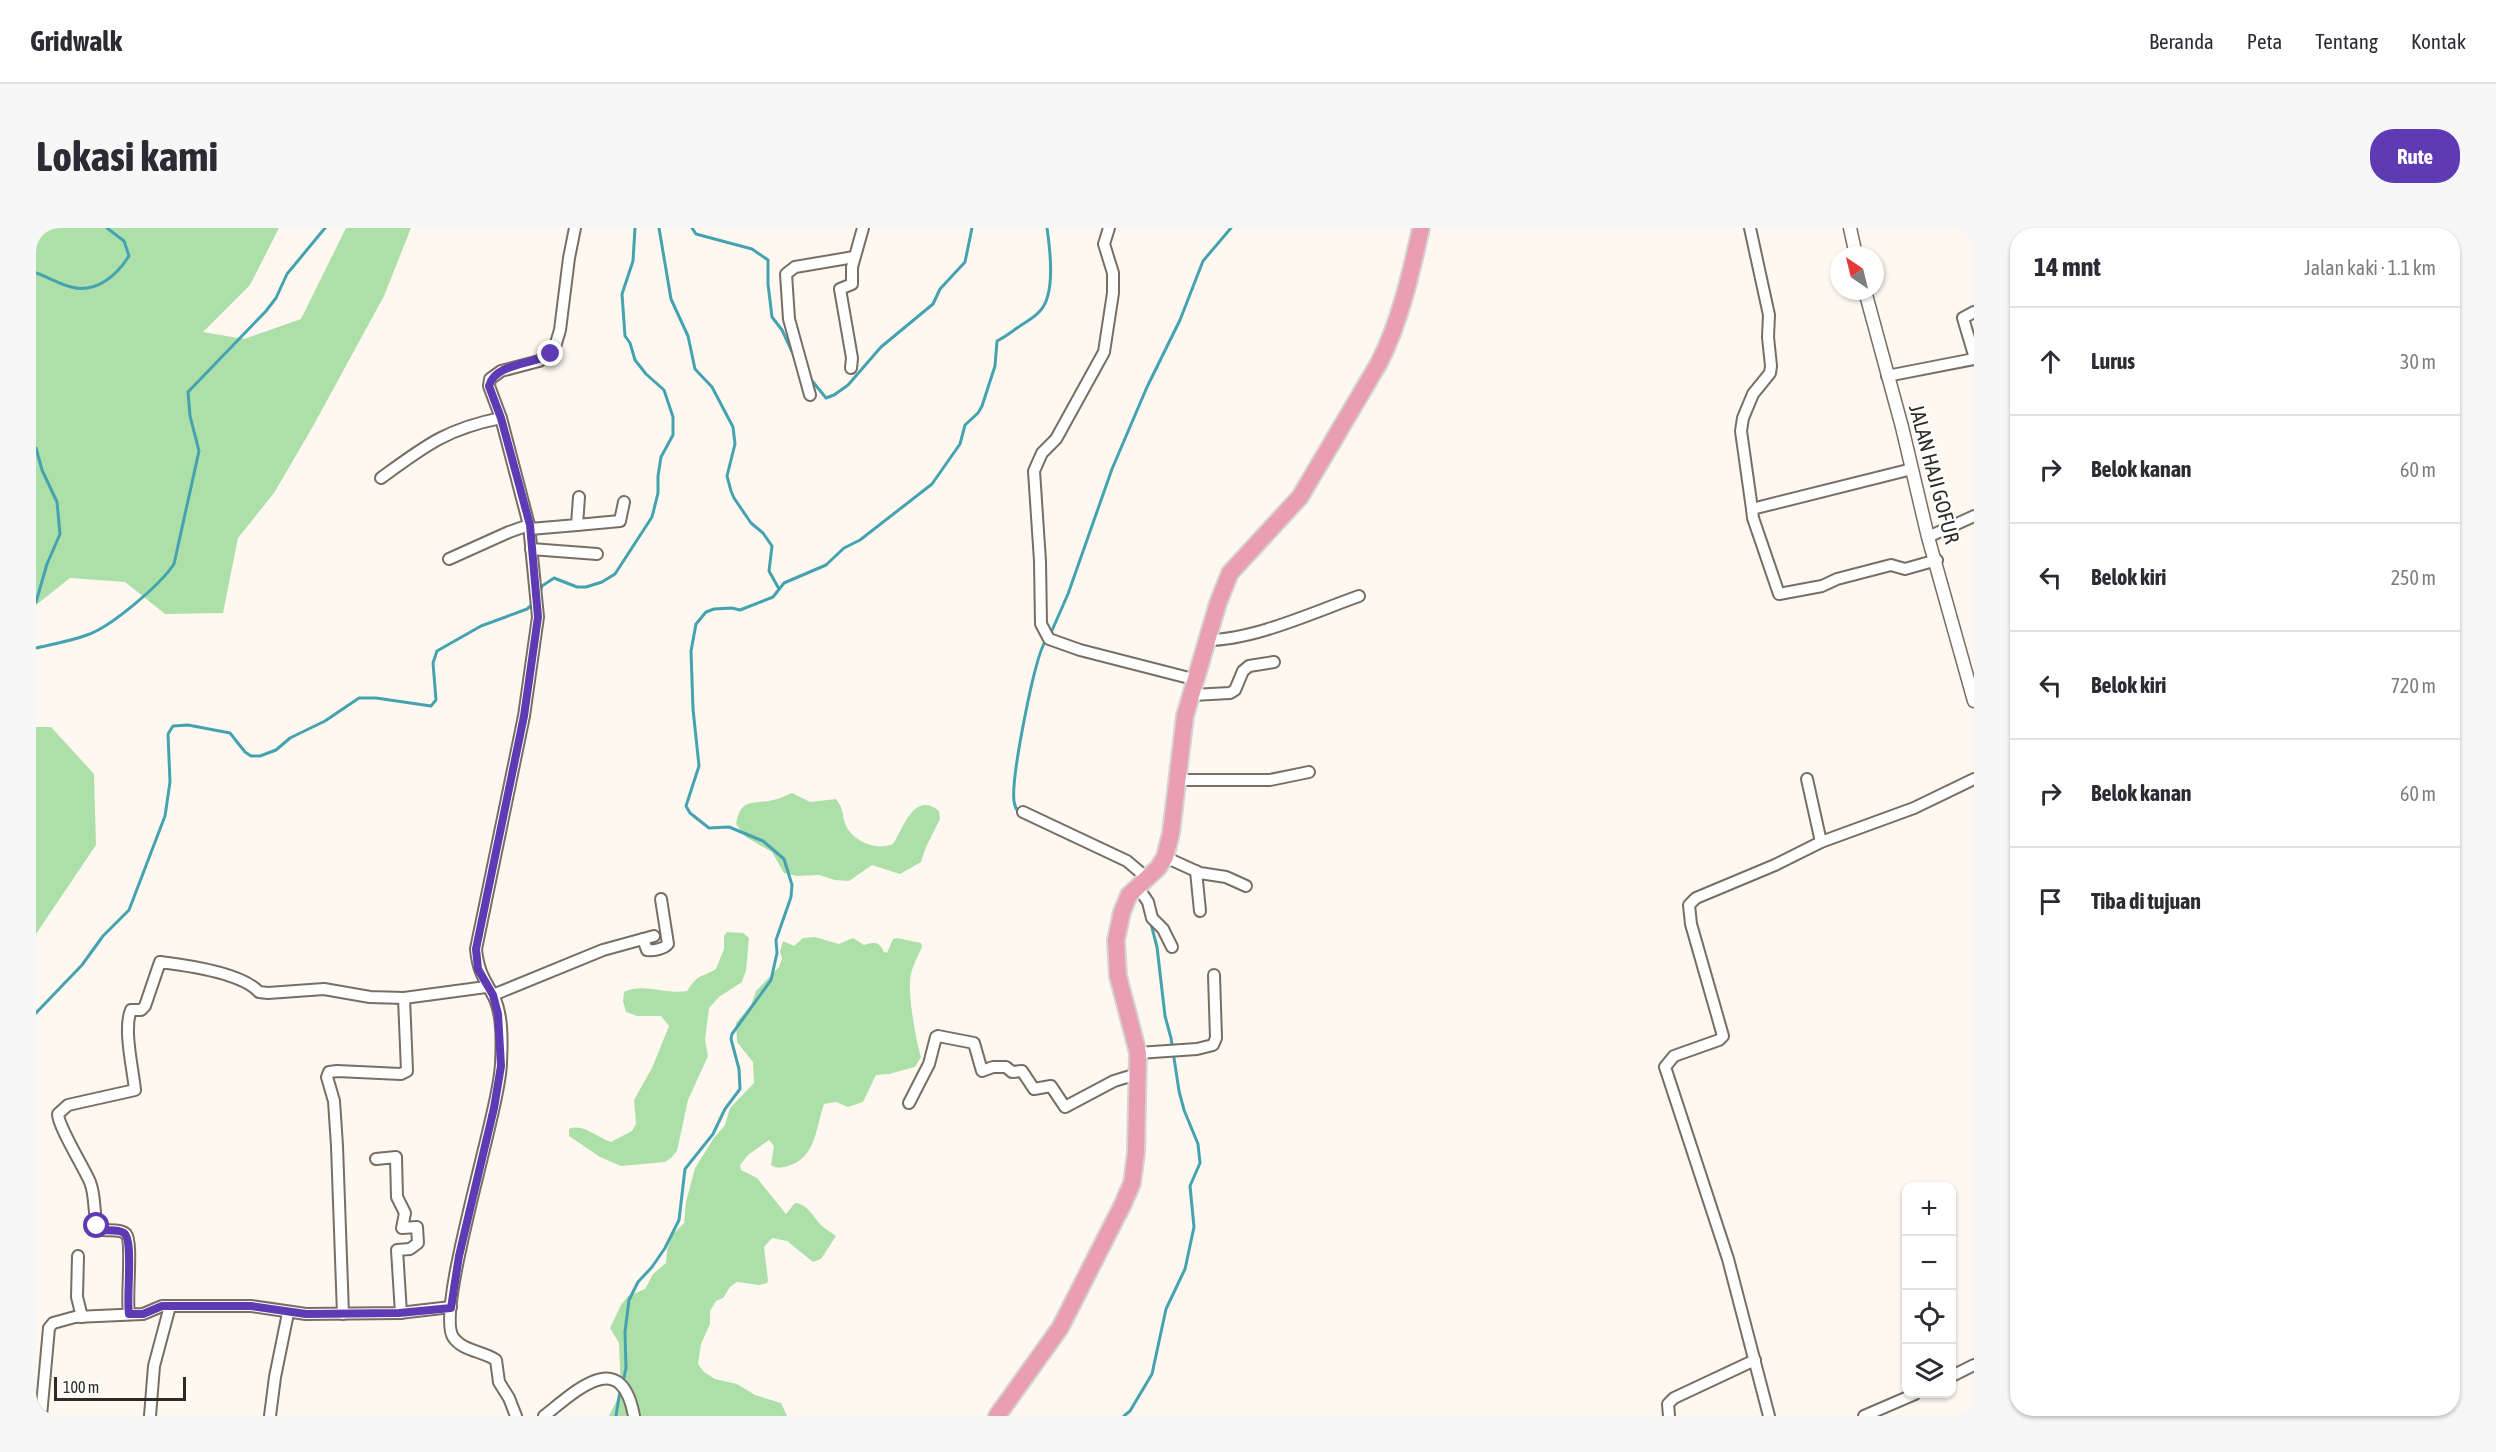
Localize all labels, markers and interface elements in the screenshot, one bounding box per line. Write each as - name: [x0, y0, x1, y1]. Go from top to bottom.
- text: Gridwalk: [30, 25, 122, 57]
- text: Beranda: [2149, 29, 2214, 53]
- text: Peta: [2247, 29, 2282, 53]
- text: Tentang: [2315, 29, 2378, 53]
- text: Kontak: [2411, 29, 2466, 53]
- button: Rute: [2370, 129, 2460, 183]
- text: Lokasi kami: [36, 132, 218, 180]
- north arrow: [1830, 246, 1884, 300]
- text: 14 mnt: [2034, 252, 2101, 282]
- text: Jalan kaki · 1.1 km: [2304, 256, 2436, 279]
- route end: [537, 340, 563, 366]
- icon: ahead: [2034, 345, 2067, 378]
- text: Lurus: [2091, 348, 2135, 374]
- text: 30 m: [2400, 350, 2436, 373]
- street label: JALAN HAJI GOFUR: [1905, 402, 1965, 546]
- icon: right: [2034, 453, 2067, 486]
- text: Belok kanan: [2091, 456, 2192, 482]
- text: 60 m: [2400, 458, 2436, 481]
- icon: left: [2034, 561, 2067, 594]
- text: Belok kiri: [2091, 564, 2166, 590]
- text: 250 m: [2391, 566, 2436, 589]
- icon: left: [2034, 669, 2067, 702]
- text: Belok kiri: [2091, 672, 2166, 698]
- text: 720 m: [2391, 674, 2436, 697]
- icon: right: [2034, 777, 2067, 810]
- text: Belok kanan: [2091, 780, 2192, 806]
- text: 60 m: [2400, 782, 2436, 805]
- icon: arrive: [2034, 885, 2067, 918]
- text: Tiba di tujuan: [2091, 888, 2201, 914]
- map controls: [1902, 1182, 1956, 1398]
- button: +: [1902, 1182, 1956, 1236]
- route start: [83, 1212, 109, 1238]
- button: −: [1902, 1236, 1956, 1290]
- button: locate: [1902, 1290, 1956, 1344]
- button: layers: [1902, 1344, 1956, 1398]
- scale bar: [54, 1374, 186, 1402]
- text: 100 m: [63, 1378, 99, 1396]

